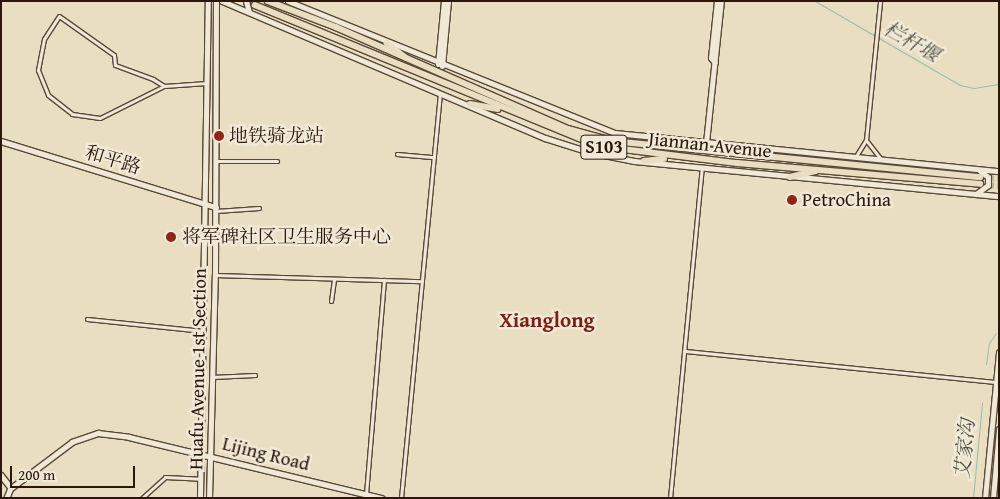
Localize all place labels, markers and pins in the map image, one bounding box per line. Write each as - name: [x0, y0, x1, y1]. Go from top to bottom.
- place label: 地铁骑龙站: [229, 125, 324, 147]
- marker: 地铁骑龙站: [213, 130, 225, 142]
- place label: PetroChina: [802, 189, 891, 211]
- marker: PetroChina: [786, 194, 798, 206]
- place label: 将军碑社区卫生服务中心: [182, 226, 391, 248]
- marker: 将军碑社区卫生服务中心: [164, 230, 178, 244]

